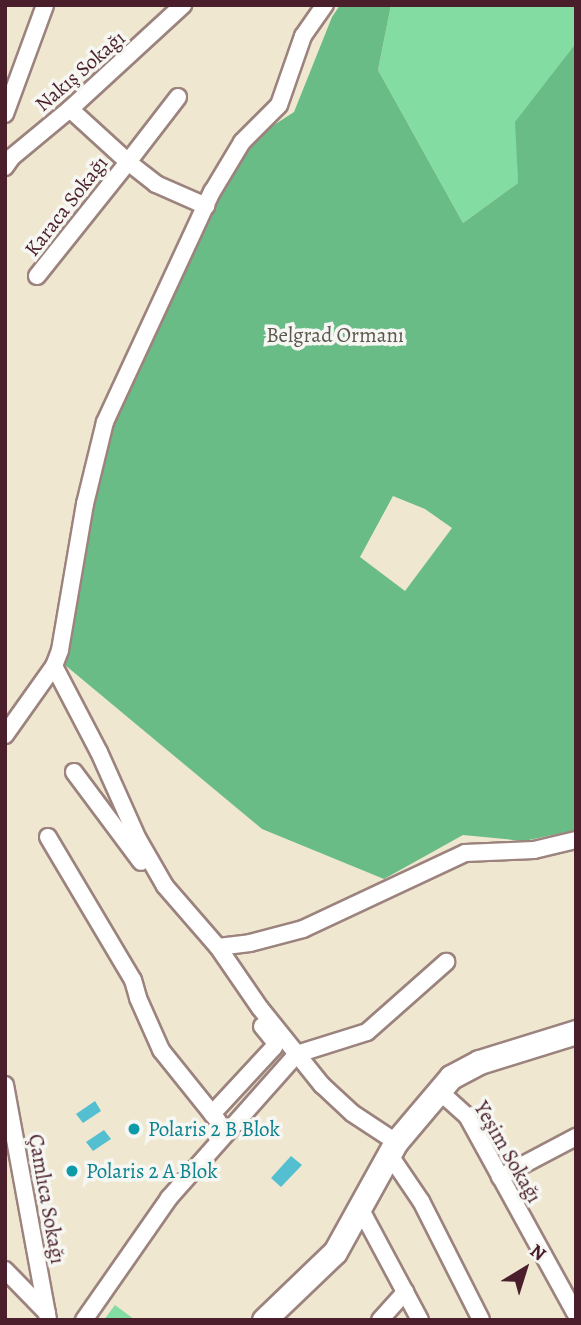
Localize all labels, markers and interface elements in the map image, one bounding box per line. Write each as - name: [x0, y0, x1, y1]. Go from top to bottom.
- street label: Nakış Sokağı: [30, 25, 130, 117]
- street label: Karaca Sokağı: [19, 151, 113, 261]
- park label: Belgrad Ormanı: [266, 322, 404, 348]
- street label: Yeşim Sokağı: [469, 1097, 547, 1207]
- place label: Polaris 2 B Blok: [148, 1116, 280, 1142]
- marker: Polaris 2 B Blok: [126, 1121, 142, 1137]
- street label: Çamlıca Sokağı: [23, 1132, 71, 1266]
- place label: Polaris 2 A Blok: [86, 1158, 218, 1184]
- marker: Polaris 2 A Blok: [64, 1163, 80, 1179]
- north arrow: [490, 1234, 560, 1304]
- text: N: [524, 1238, 551, 1267]

